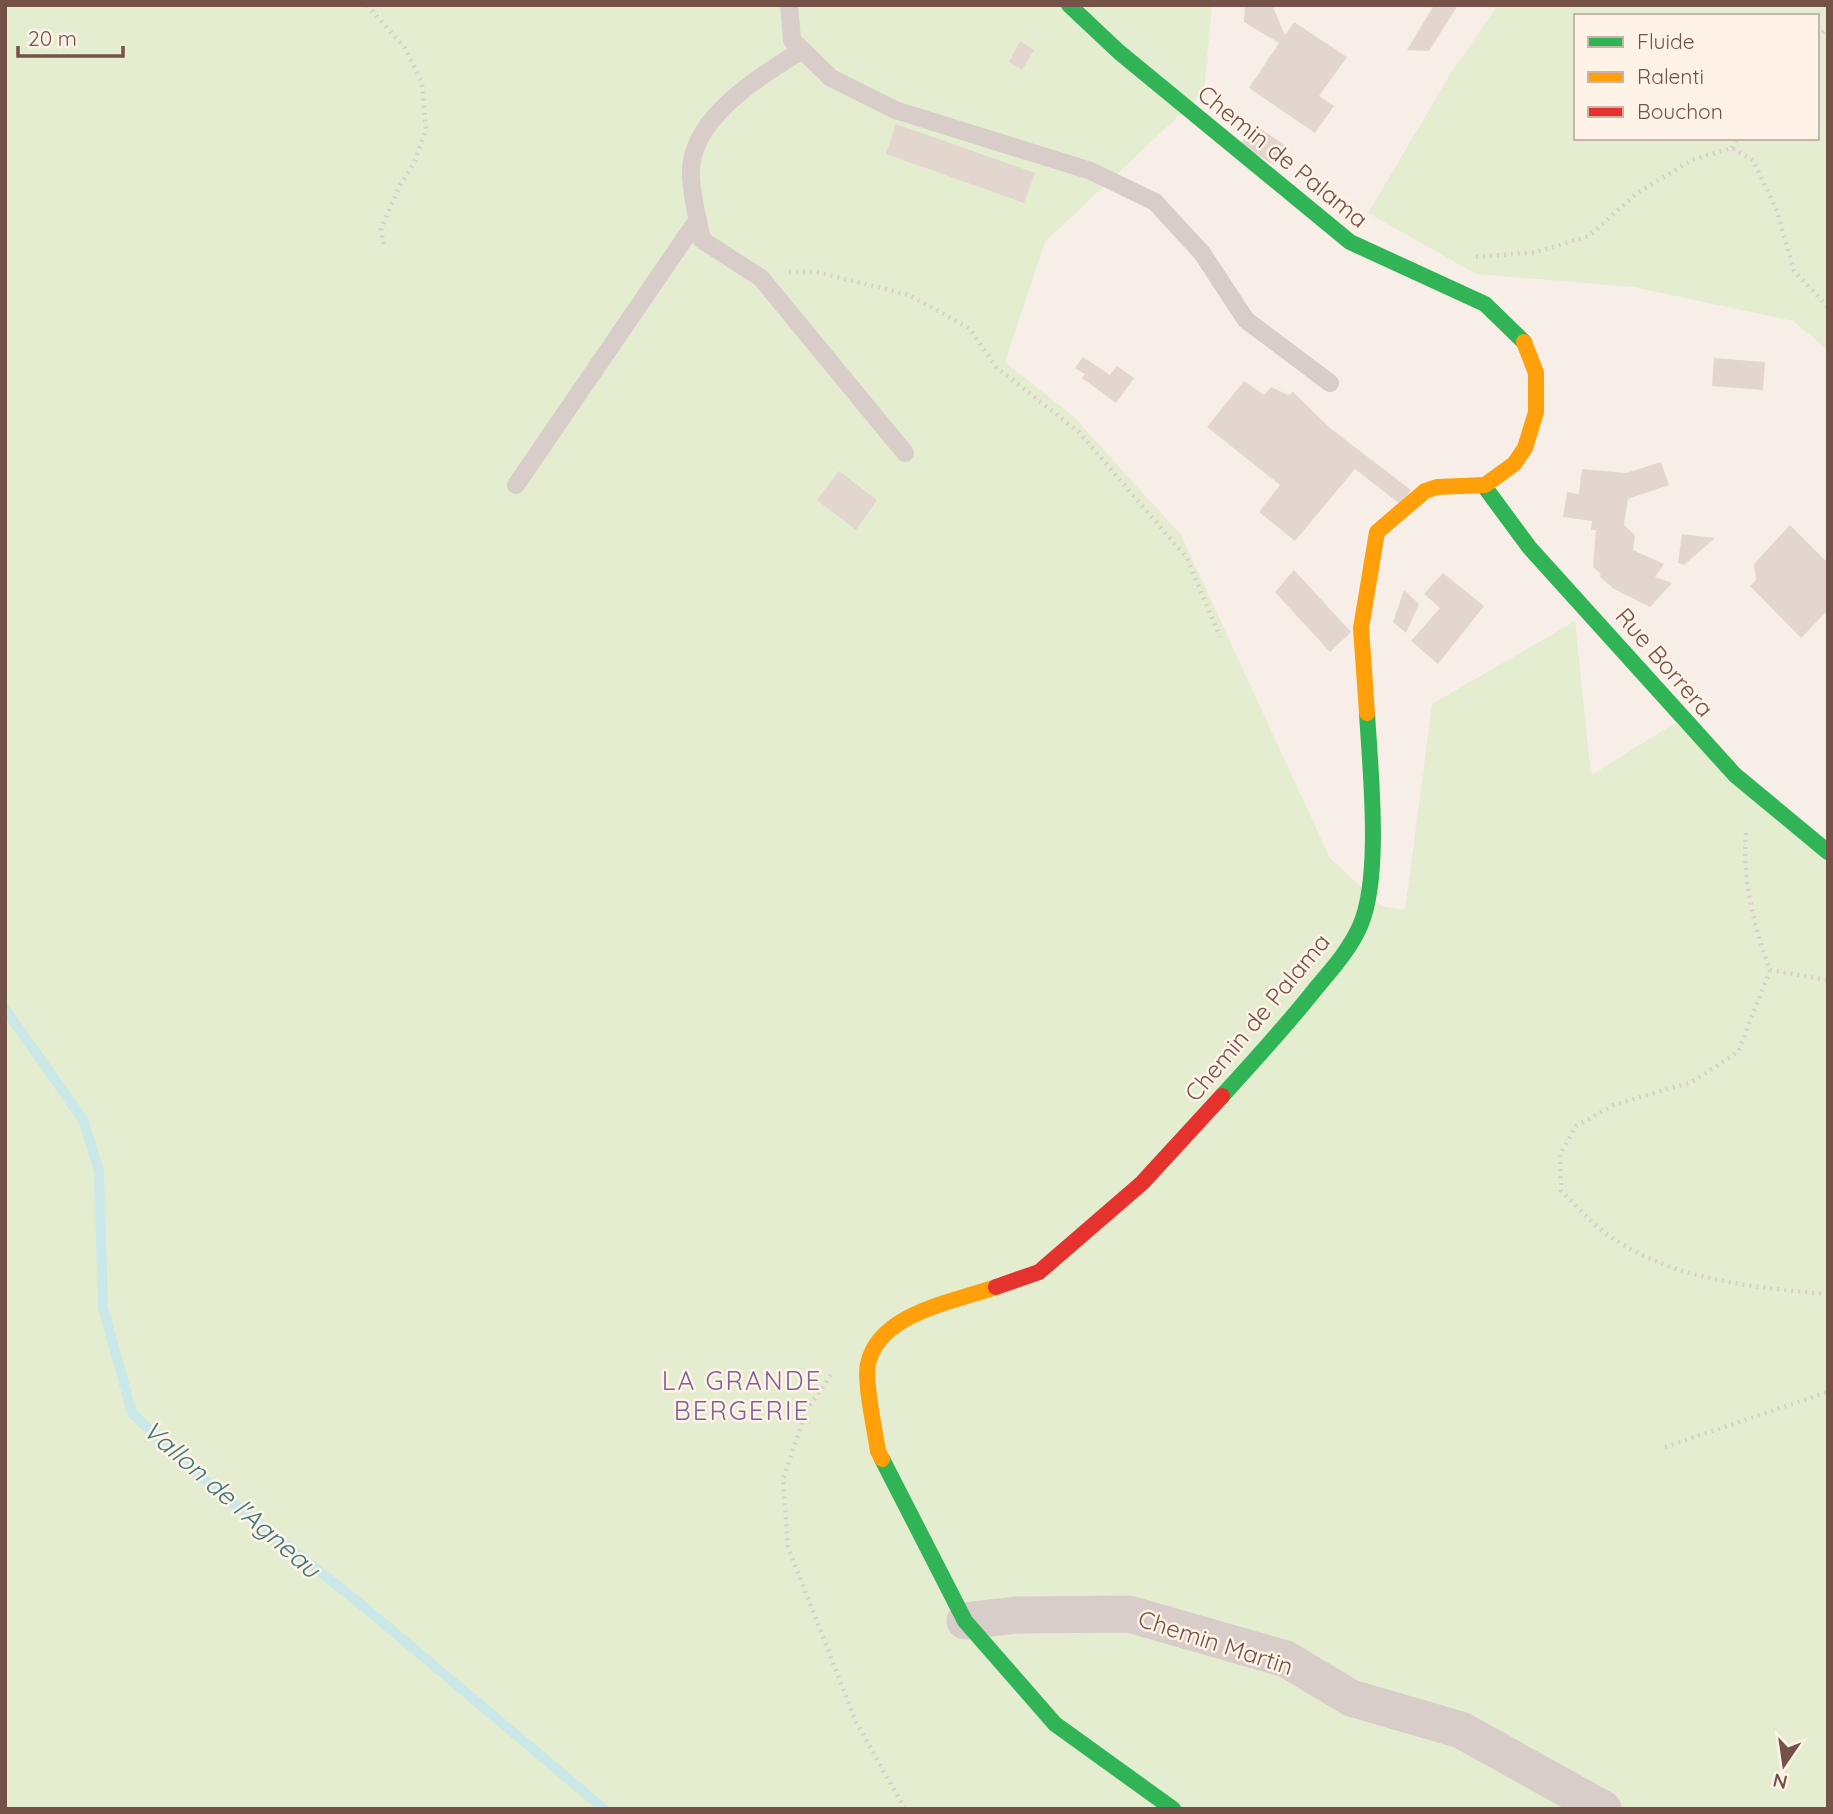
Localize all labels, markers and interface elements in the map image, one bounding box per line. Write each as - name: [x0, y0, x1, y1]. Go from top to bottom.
- scale bar: [18, 14, 122, 58]
- legend: [1574, 14, 1819, 140]
- text: 20 m: [28, 25, 77, 51]
- text: Fluide: [1637, 28, 1695, 54]
- text: Ralenti: [1637, 63, 1704, 89]
- street label: Chemin de Palama: [1192, 78, 1374, 234]
- text: Bouchon: [1637, 98, 1723, 124]
- street label: Rue Borrera: [1609, 601, 1721, 723]
- street label: Chemin de Palama: [1178, 927, 1336, 1107]
- district label: LA GRANDE BERGERIE: [662, 1364, 822, 1427]
- water label: Vallon de l'Agneau: [137, 1413, 328, 1586]
- street label: Chemin Martin: [1135, 1603, 1297, 1681]
- north arrow: [1749, 1730, 1819, 1800]
- text: N: [1771, 1768, 1790, 1795]

